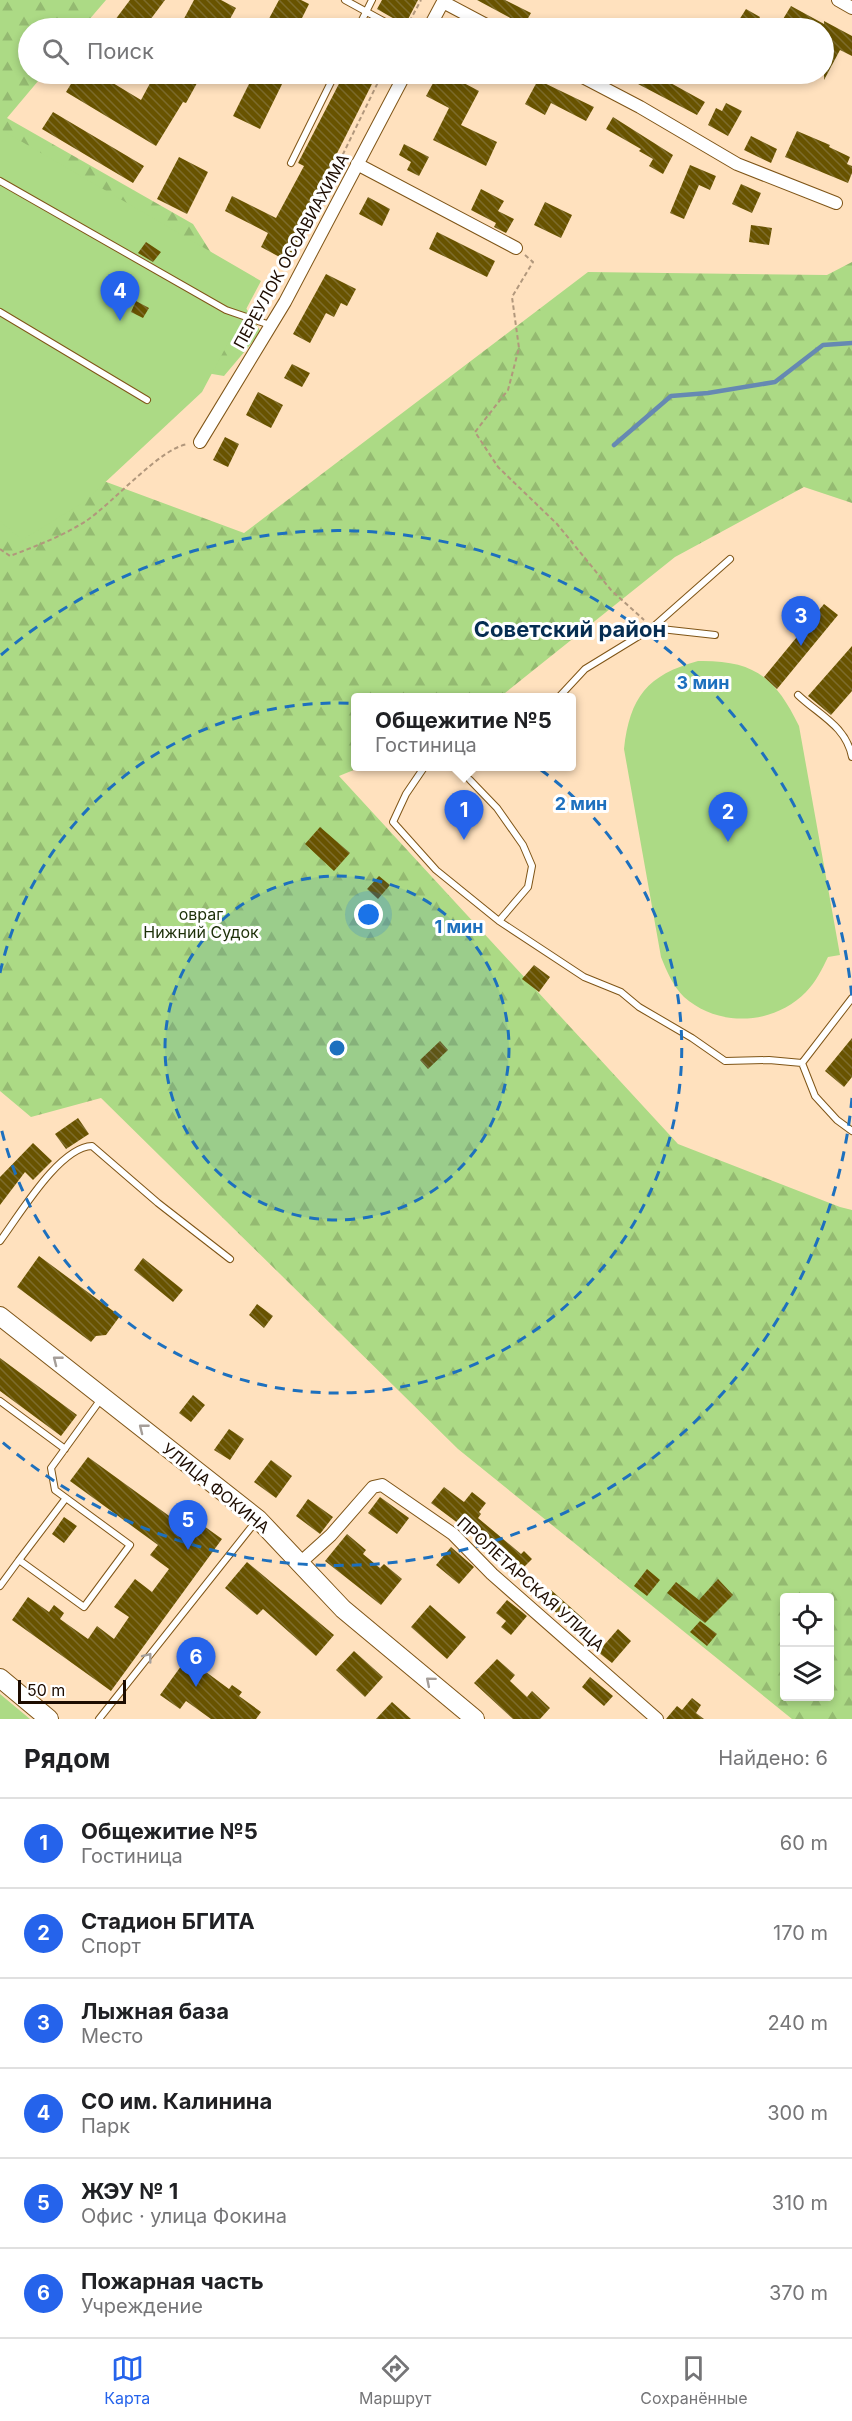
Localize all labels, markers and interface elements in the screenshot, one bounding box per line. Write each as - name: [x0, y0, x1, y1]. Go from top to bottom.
- search box: [18, 18, 834, 84]
- icon: search: [39, 35, 72, 68]
- text: Поиск: [87, 38, 154, 64]
- street label: ПЕРЕУЛОК ОСОАВИАХИМА: [229, 150, 353, 352]
- pin: 4: [100, 272, 140, 321]
- pin: 3: [782, 596, 820, 646]
- district label: Советский район: [474, 616, 666, 642]
- text: 3 мин: [677, 672, 729, 693]
- popup: [351, 693, 576, 771]
- text: Общежитие №5: [375, 707, 552, 733]
- text: Гостиница: [375, 733, 477, 757]
- pin: 1: [444, 790, 484, 840]
- pin: 2: [708, 792, 748, 842]
- text: 2 мин: [555, 793, 607, 814]
- your location: [354, 900, 383, 929]
- park label: овраг Нижний Судок: [143, 904, 259, 942]
- text: 1 мин: [434, 916, 484, 937]
- centre of rings: [327, 1038, 347, 1058]
- one-way arrow: [52, 1357, 63, 1368]
- one-way arrow: [138, 1425, 149, 1436]
- street label: УЛИЦА ФОКИНА: [158, 1439, 274, 1537]
- pin: 5: [168, 1500, 207, 1550]
- street label: ПРОЛЕТАРСКАЯ УЛИЦА: [453, 1513, 609, 1655]
- map controls: [780, 1593, 834, 1701]
- button: locate: [780, 1593, 834, 1647]
- pin: 6: [176, 1638, 216, 1687]
- button: layers: [780, 1647, 834, 1701]
- one-way arrow: [141, 1653, 152, 1664]
- scale bar: [18, 1677, 126, 1704]
- one-way arrow: [426, 1678, 437, 1689]
- text: 50 m: [27, 1680, 65, 1700]
- text: Рядом: [24, 1743, 110, 1774]
- text: Найдено: 6: [718, 1746, 828, 1770]
- text: Общежитие №5: [81, 1818, 258, 1844]
- text: 1: [39, 1831, 48, 1855]
- text: 60 m: [780, 1831, 828, 1855]
- text: Гостиница: [81, 1844, 183, 1868]
- text: Стадион БГИТА: [81, 1908, 255, 1934]
- text: 2: [37, 1921, 50, 1945]
- text: 170 m: [773, 1921, 828, 1945]
- text: Спорт: [81, 1934, 141, 1958]
- text: Лыжная база: [81, 1998, 229, 2024]
- text: 3: [37, 2011, 50, 2035]
- text: 240 m: [767, 2011, 828, 2035]
- text: Место: [81, 2024, 143, 2048]
- text: СО им. Калинина: [81, 2088, 272, 2114]
- text: 4: [37, 2101, 50, 2125]
- text: 300 m: [767, 2101, 828, 2125]
- text: Парк: [81, 2114, 130, 2138]
- text: ЖЭУ № 1: [81, 2178, 178, 2204]
- text: 5: [37, 2191, 50, 2215]
- text: 310 m: [772, 2191, 828, 2215]
- text: Офис · улица Фокина: [81, 2204, 287, 2228]
- text: Пожарная часть: [81, 2268, 264, 2294]
- text: 6: [37, 2281, 50, 2305]
- text: 370 m: [769, 2281, 828, 2305]
- text: Учреждение: [81, 2294, 203, 2318]
- tab: Карта: [104, 2352, 150, 2408]
- tab: Маршрут: [359, 2352, 432, 2408]
- tab: Сохранённые: [640, 2352, 748, 2408]

